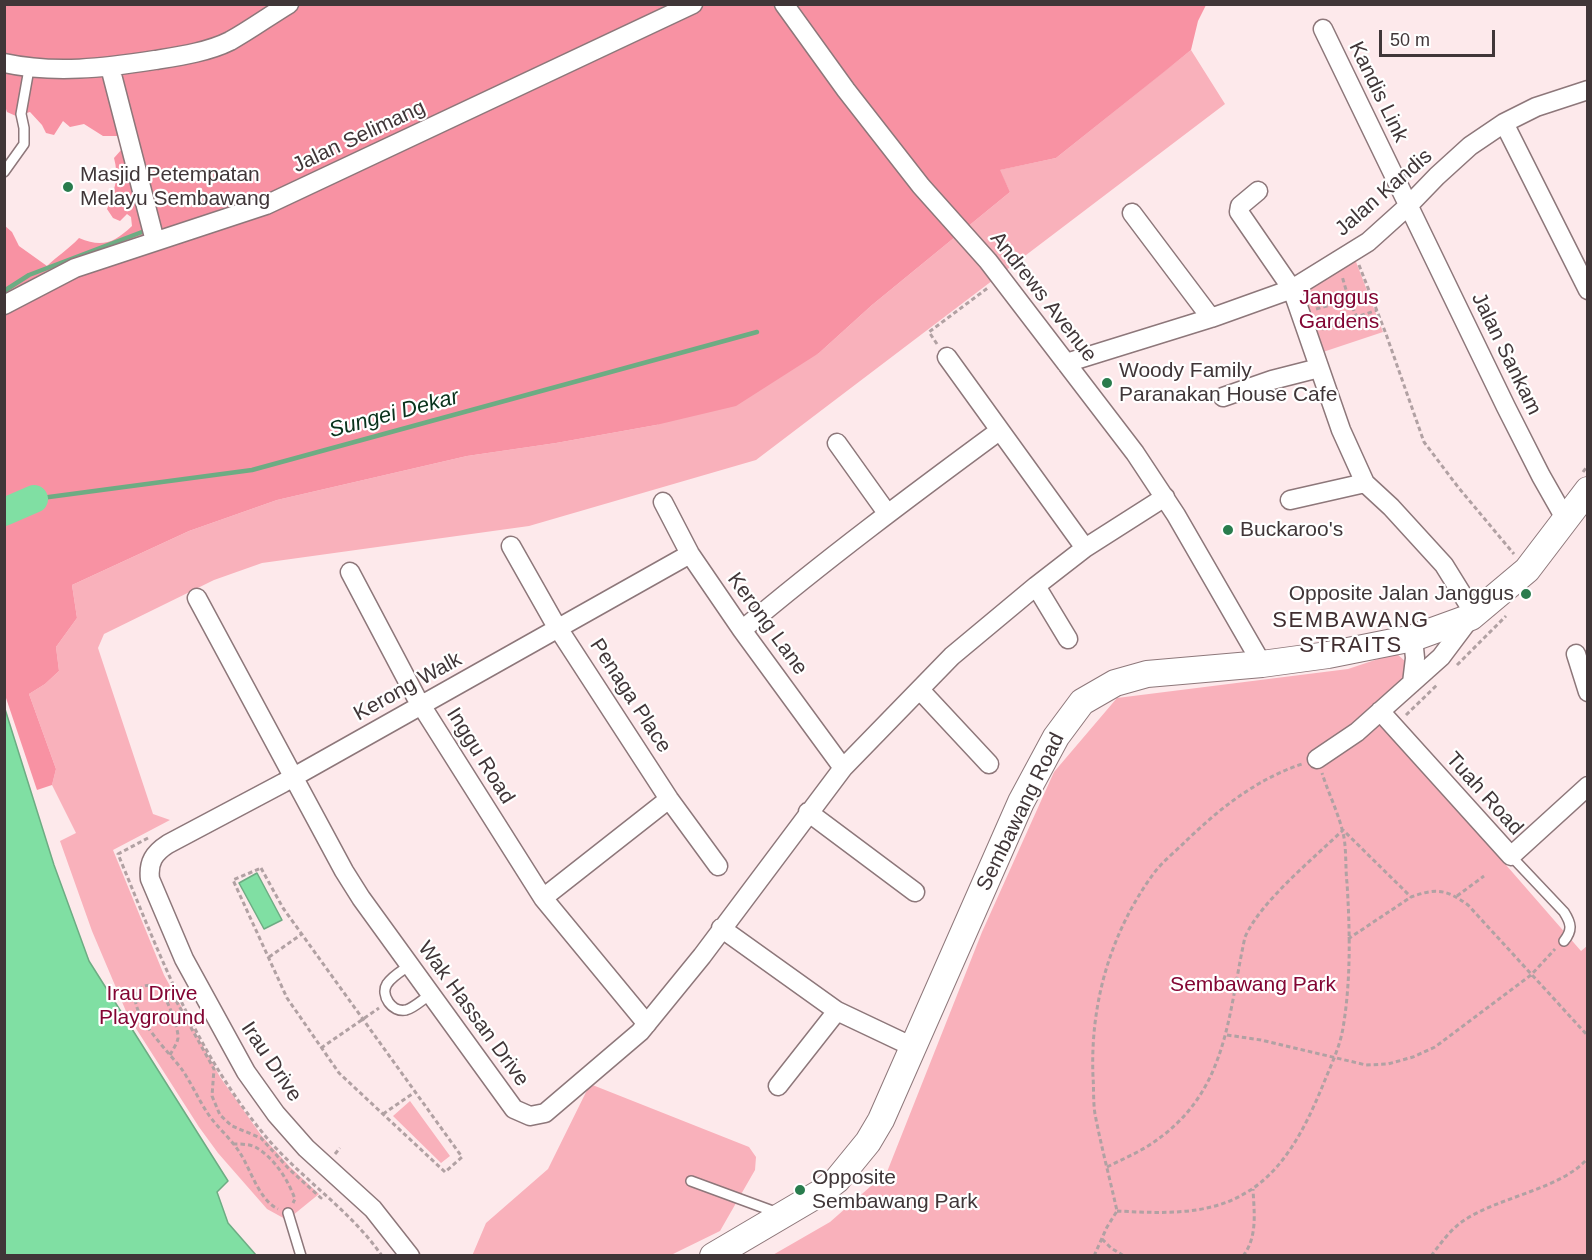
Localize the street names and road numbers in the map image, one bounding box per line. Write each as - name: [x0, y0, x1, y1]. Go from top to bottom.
- street label: Kandis Link: [1343, 38, 1413, 146]
- street label: Jalan Selimang: [289, 95, 429, 179]
- street label: Jalan Kandis: [1330, 144, 1438, 242]
- street label: Andrews Avenue: [984, 227, 1102, 367]
- street label: Jalan Sankam: [1466, 289, 1546, 419]
- street label: Kerong Lane: [721, 568, 813, 680]
- street label: Penaga Place: [584, 634, 676, 758]
- street label: Kerong Walk: [350, 647, 466, 727]
- street label: Inggu Road: [441, 703, 519, 809]
- street label: Sembawang Road: [972, 729, 1070, 895]
- street label: Tuah Road: [1440, 747, 1528, 841]
- street label: Wak Hassan Drive: [412, 937, 534, 1091]
- street label: Irau Drive: [235, 1017, 307, 1107]

